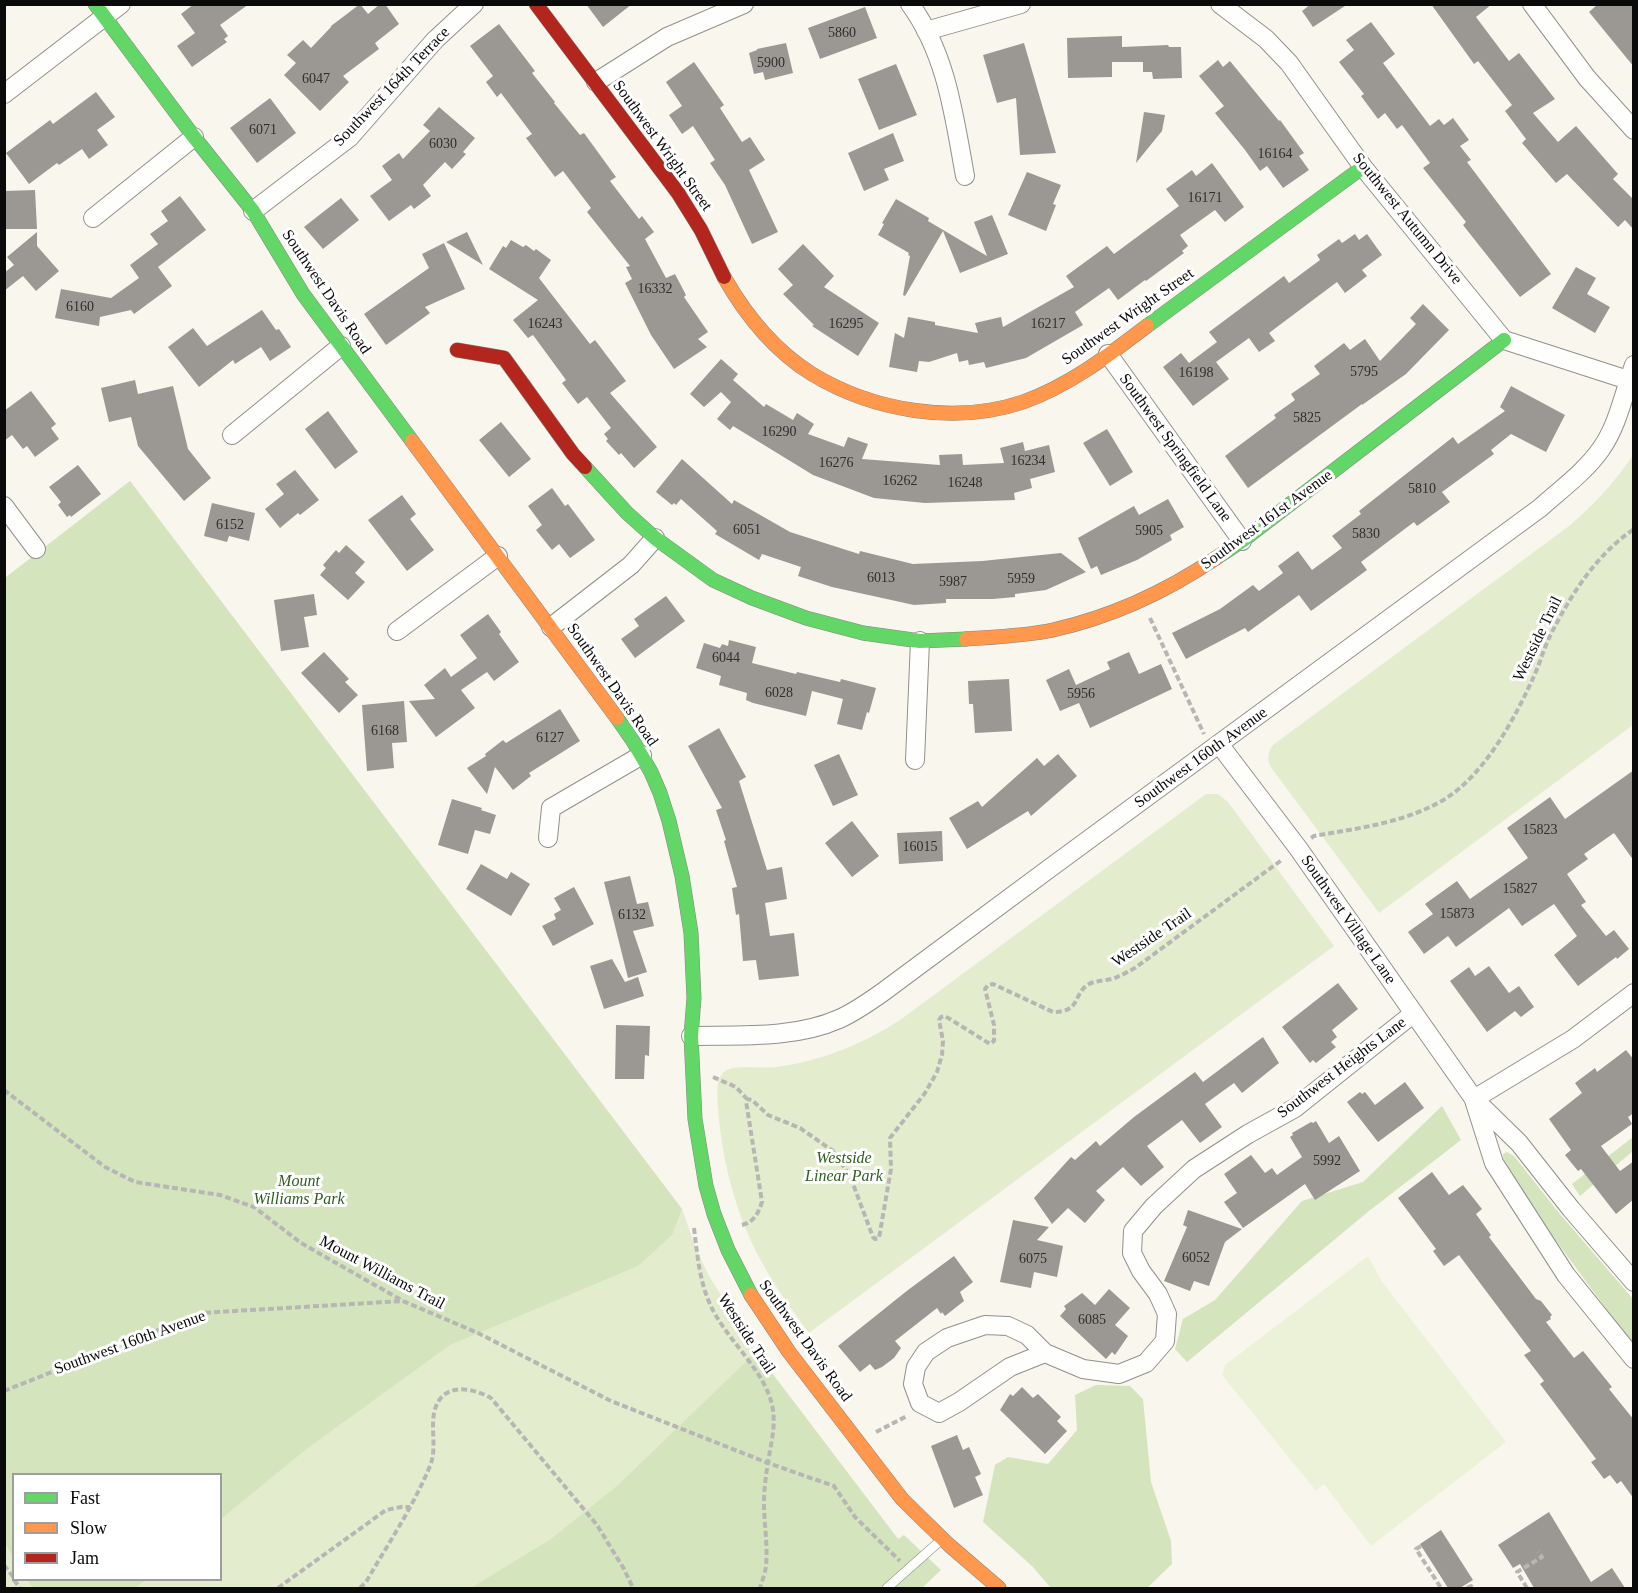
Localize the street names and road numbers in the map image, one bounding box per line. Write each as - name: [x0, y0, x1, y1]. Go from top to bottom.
- street label: Southwest 164th Terrace: [330, 23, 454, 151]
- street label: Southwest Wright Street: [608, 77, 716, 215]
- street label: Southwest Autumn Drive: [1348, 149, 1466, 289]
- street label: Southwest Davis Road: [277, 226, 375, 358]
- street label: Southwest Wright Street: [1058, 264, 1198, 370]
- street label: Southwest Springfield Lane: [1115, 370, 1235, 526]
- street label: Southwest 161st Avenue: [1197, 466, 1337, 574]
- street label: Westside Trail: [1509, 593, 1567, 685]
- street label: Southwest Davis Road: [562, 620, 662, 750]
- street label: Southwest 160th Avenue: [1131, 703, 1271, 813]
- street label: Southwest Village Lane: [1296, 852, 1400, 988]
- street label: Westside Trail: [1109, 904, 1195, 972]
- street label: Southwest Heights Lane: [1274, 1013, 1410, 1123]
- street label: Mount Williams Trail: [316, 1232, 448, 1314]
- street label: Southwest Davis Road: [754, 1276, 856, 1406]
- street label: Westside Trail: [713, 1290, 779, 1378]
- street label: Southwest 160th Avenue: [52, 1307, 208, 1379]

